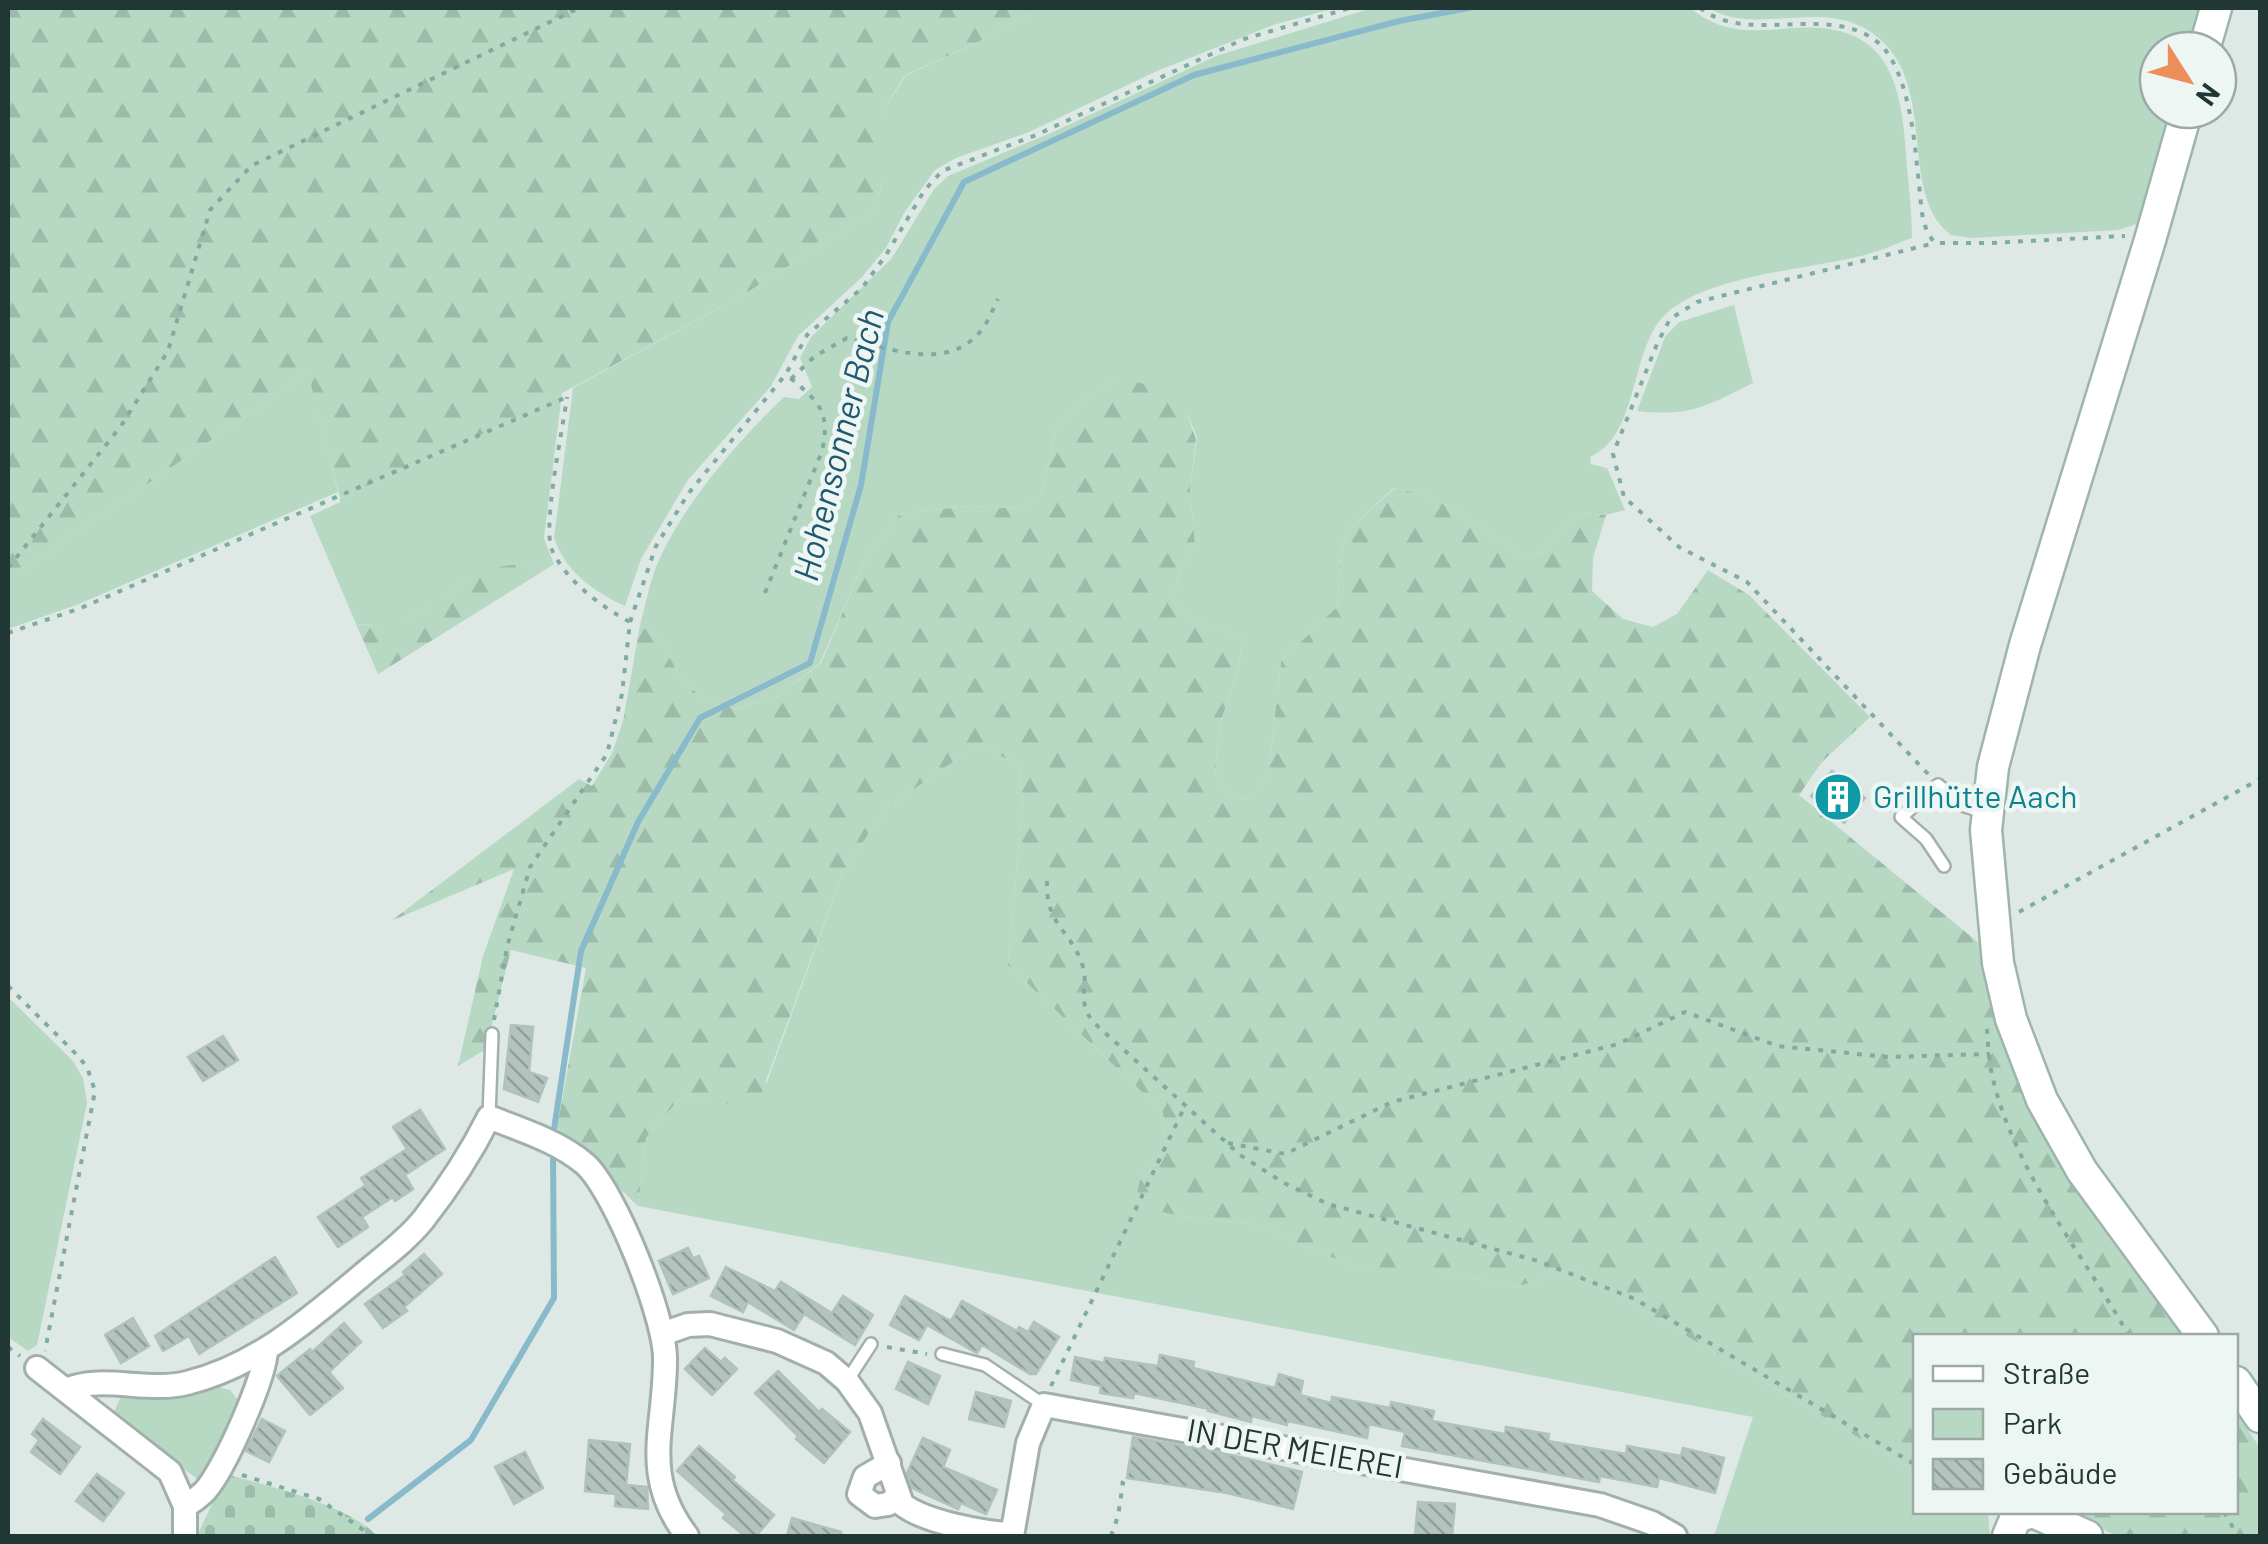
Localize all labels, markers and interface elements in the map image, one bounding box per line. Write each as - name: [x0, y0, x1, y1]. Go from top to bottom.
- north arrow: [2138, 30, 2238, 130]
- text: N: [2190, 78, 2228, 113]
- water label: Hohensonner Bach: [783, 304, 891, 585]
- building icon: Grillhütte Aach: [1812, 771, 1864, 823]
- place label: Grillhütte Aach: [1873, 776, 2078, 814]
- legend: [1913, 1334, 2238, 1514]
- text: Straße: [2003, 1354, 2090, 1390]
- text: Park: [2003, 1404, 2062, 1440]
- street label: IN DER MEIEREI: [1184, 1409, 1406, 1485]
- text: Gebäude: [2003, 1454, 2117, 1490]

